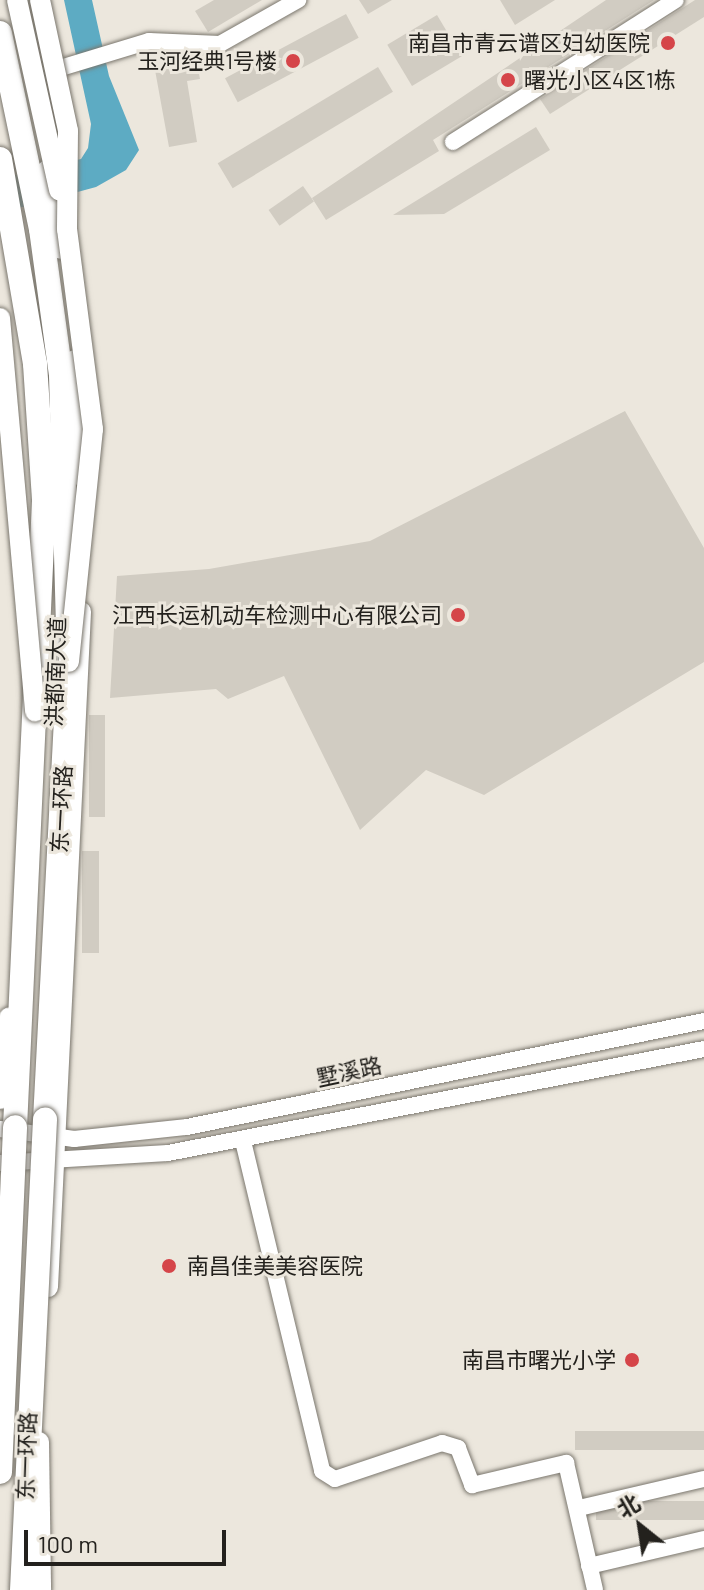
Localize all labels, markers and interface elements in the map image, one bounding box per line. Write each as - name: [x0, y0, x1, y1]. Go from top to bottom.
- place label: 南昌市青云谱区妇幼医院: [408, 30, 650, 56]
- marker: 南昌市青云谱区妇幼医院: [657, 32, 679, 54]
- place label: 玉河经典1号楼: [137, 48, 277, 74]
- marker: 玉河经典1号楼: [284, 52, 302, 70]
- place label: 曙光小区4区1栋: [524, 67, 676, 93]
- marker: 曙光小区4区1栋: [499, 71, 517, 89]
- place label: 江西长运机动车检测中心有限公司: [112, 602, 442, 628]
- marker: 江西长运机动车检测中心有限公司: [449, 606, 467, 624]
- street label: 洪都南大道: [40, 617, 70, 727]
- street label: 东一环路: [46, 764, 76, 854]
- street label: 墅溪路: [314, 1051, 384, 1091]
- place label: 南昌佳美美容医院: [187, 1253, 363, 1279]
- marker: 南昌佳美美容医院: [158, 1255, 180, 1277]
- place label: 南昌市曙光小学: [462, 1347, 616, 1373]
- marker: 南昌市曙光小学: [623, 1351, 641, 1369]
- street label: 东一环路: [11, 1412, 41, 1500]
- north arrow: [600, 1486, 680, 1566]
- text: 北: [612, 1488, 644, 1522]
- scale bar: [28, 1514, 230, 1564]
- text: 100 m: [38, 1529, 98, 1558]

